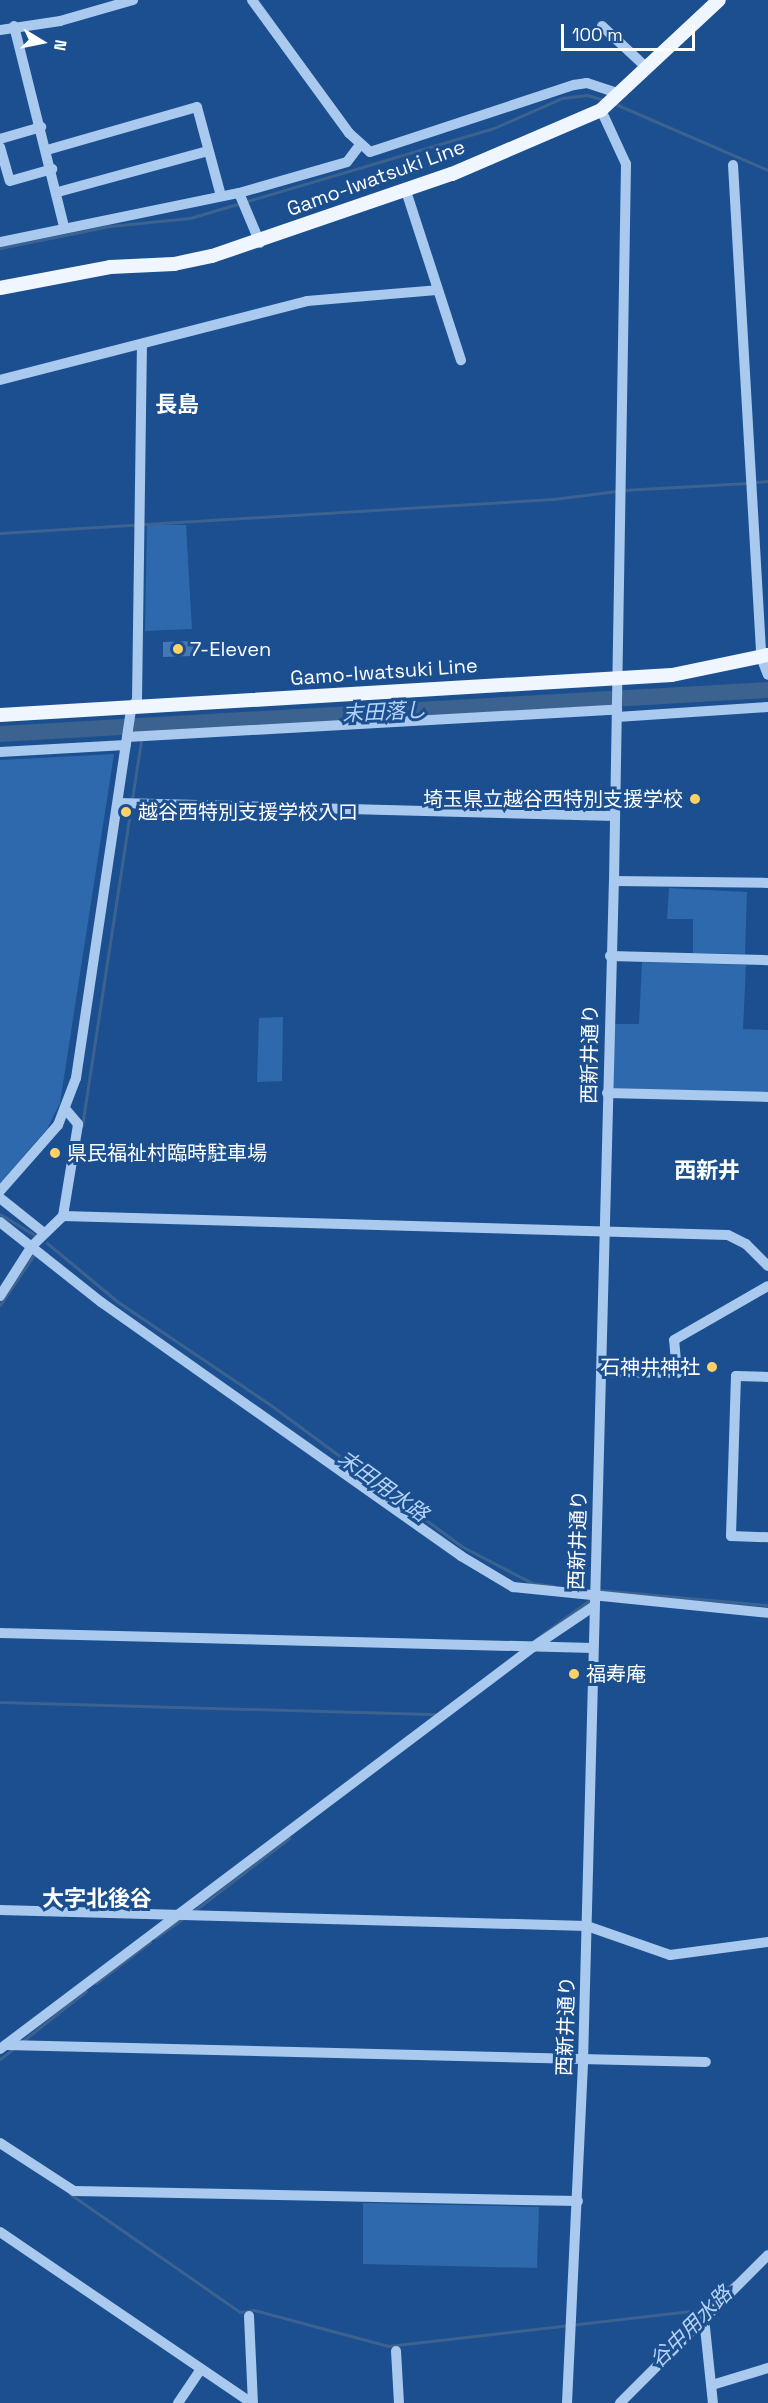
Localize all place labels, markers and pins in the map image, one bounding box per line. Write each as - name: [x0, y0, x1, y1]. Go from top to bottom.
- place label: 7-Eleven: [190, 637, 271, 661]
- marker: 7-Eleven: [171, 642, 185, 656]
- place label: 埼玉県立越谷西特別支援学校: [423, 787, 683, 811]
- marker: 埼玉県立越谷西特別支援学校: [688, 792, 702, 806]
- place label: 越谷西特別支援学校入口: [138, 800, 358, 824]
- marker: 越谷西特別支援学校入口: [119, 805, 133, 819]
- place label: 県民福祉村臨時駐車場: [67, 1141, 267, 1165]
- marker: 県民福祉村臨時駐車場: [48, 1146, 62, 1160]
- place label: 石神井神社: [600, 1355, 700, 1379]
- marker: 石神井神社: [705, 1360, 719, 1374]
- place label: 福寿庵: [586, 1662, 646, 1686]
- marker: 福寿庵: [567, 1667, 581, 1681]

